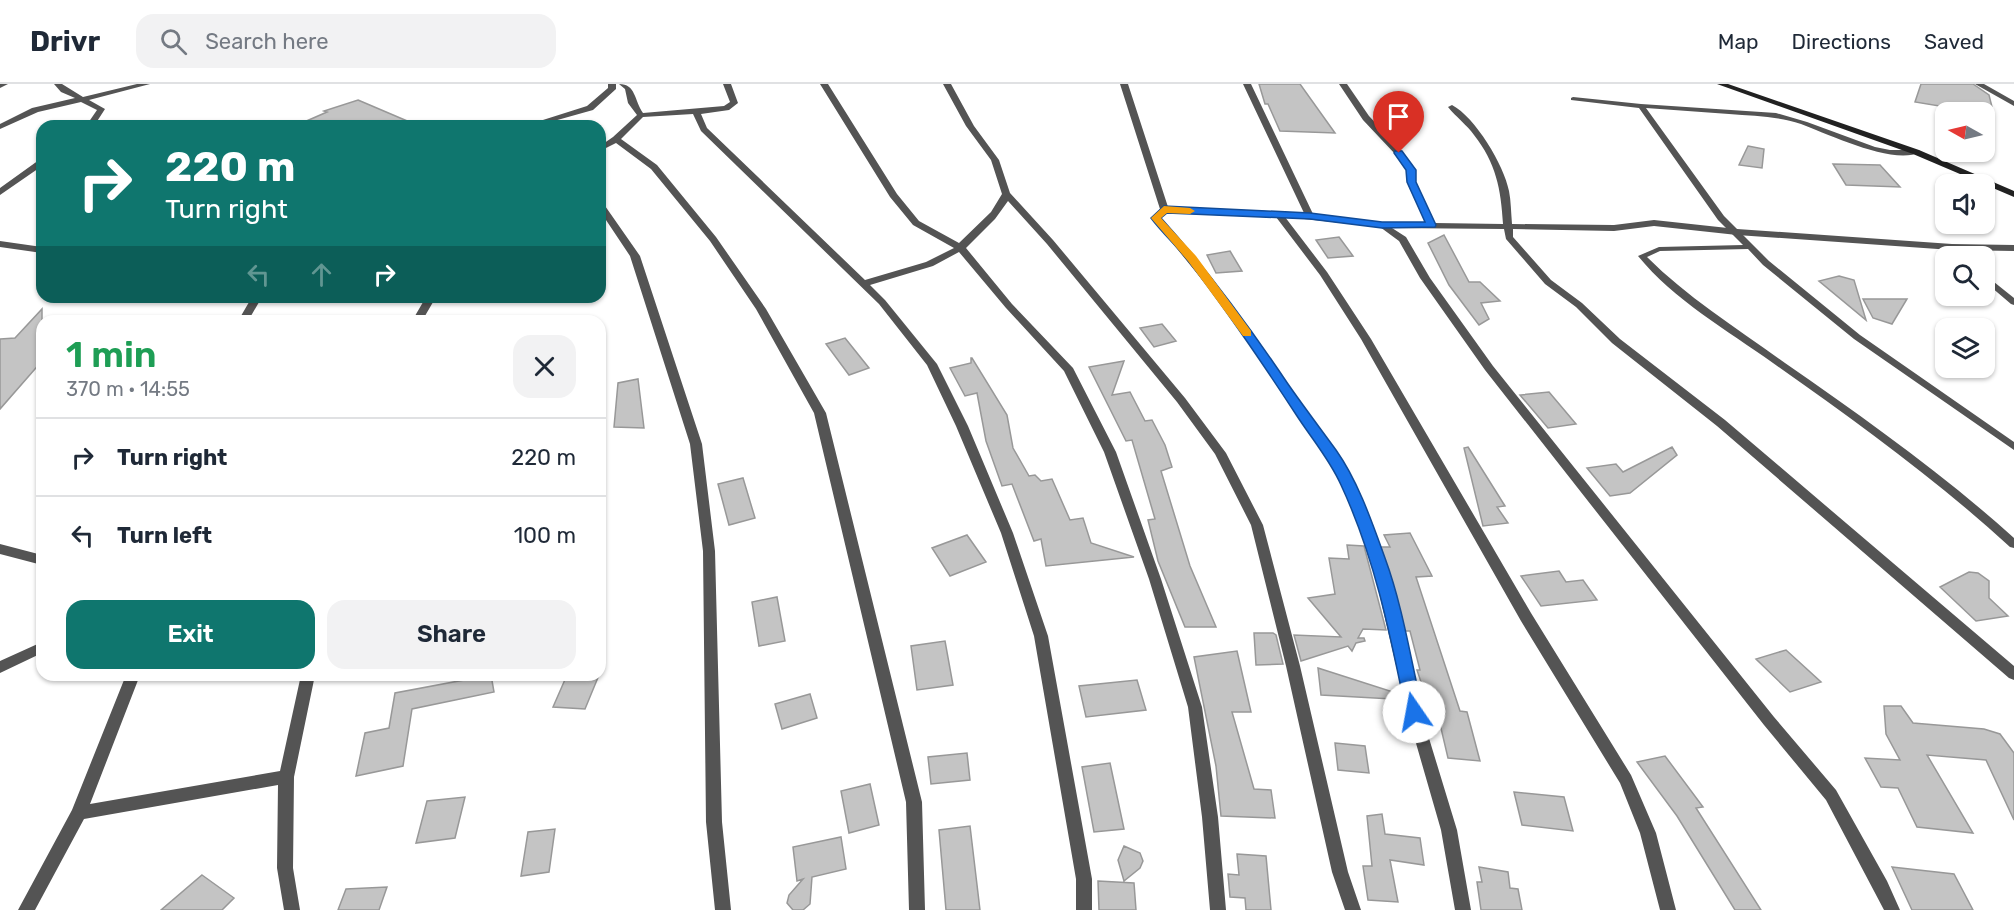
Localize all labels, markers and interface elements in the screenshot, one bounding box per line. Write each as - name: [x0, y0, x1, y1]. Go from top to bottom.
- search box: [136, 14, 556, 68]
- text: Drivr: [30, 25, 100, 58]
- icon: search: [157, 25, 190, 58]
- text: Search here: [205, 28, 329, 55]
- text: Map: [1718, 29, 1759, 54]
- text: Directions: [1792, 29, 1891, 54]
- text: Saved: [1924, 29, 1984, 54]
- pin: [1373, 91, 1424, 153]
- icon: arrive: [1382, 100, 1415, 133]
- north arrow: [1935, 102, 1995, 162]
- map controls: [1935, 102, 1995, 378]
- text: 220 m: [165, 142, 296, 192]
- icon: right: [66, 144, 144, 222]
- button: sound: [1935, 174, 1995, 234]
- text: Turn right: [165, 193, 288, 225]
- button: search: [1935, 246, 1995, 306]
- icon: left: [242, 258, 275, 291]
- icon: ahead: [305, 258, 338, 291]
- icon: right: [368, 258, 401, 291]
- button: layers: [1935, 318, 1995, 378]
- text: 1 min: [66, 333, 157, 376]
- button: close: [513, 335, 576, 398]
- text: 370 m · 14:55: [66, 377, 190, 401]
- icon: right: [66, 441, 99, 474]
- text: Turn right: [117, 444, 227, 471]
- text: 220 m: [511, 444, 576, 471]
- icon: left: [66, 519, 99, 552]
- text: Turn left: [117, 522, 212, 549]
- text: 100 m: [514, 522, 576, 549]
- button: Exit: [66, 600, 315, 669]
- button: Share: [327, 600, 576, 669]
- position arrow: [1382, 680, 1446, 744]

